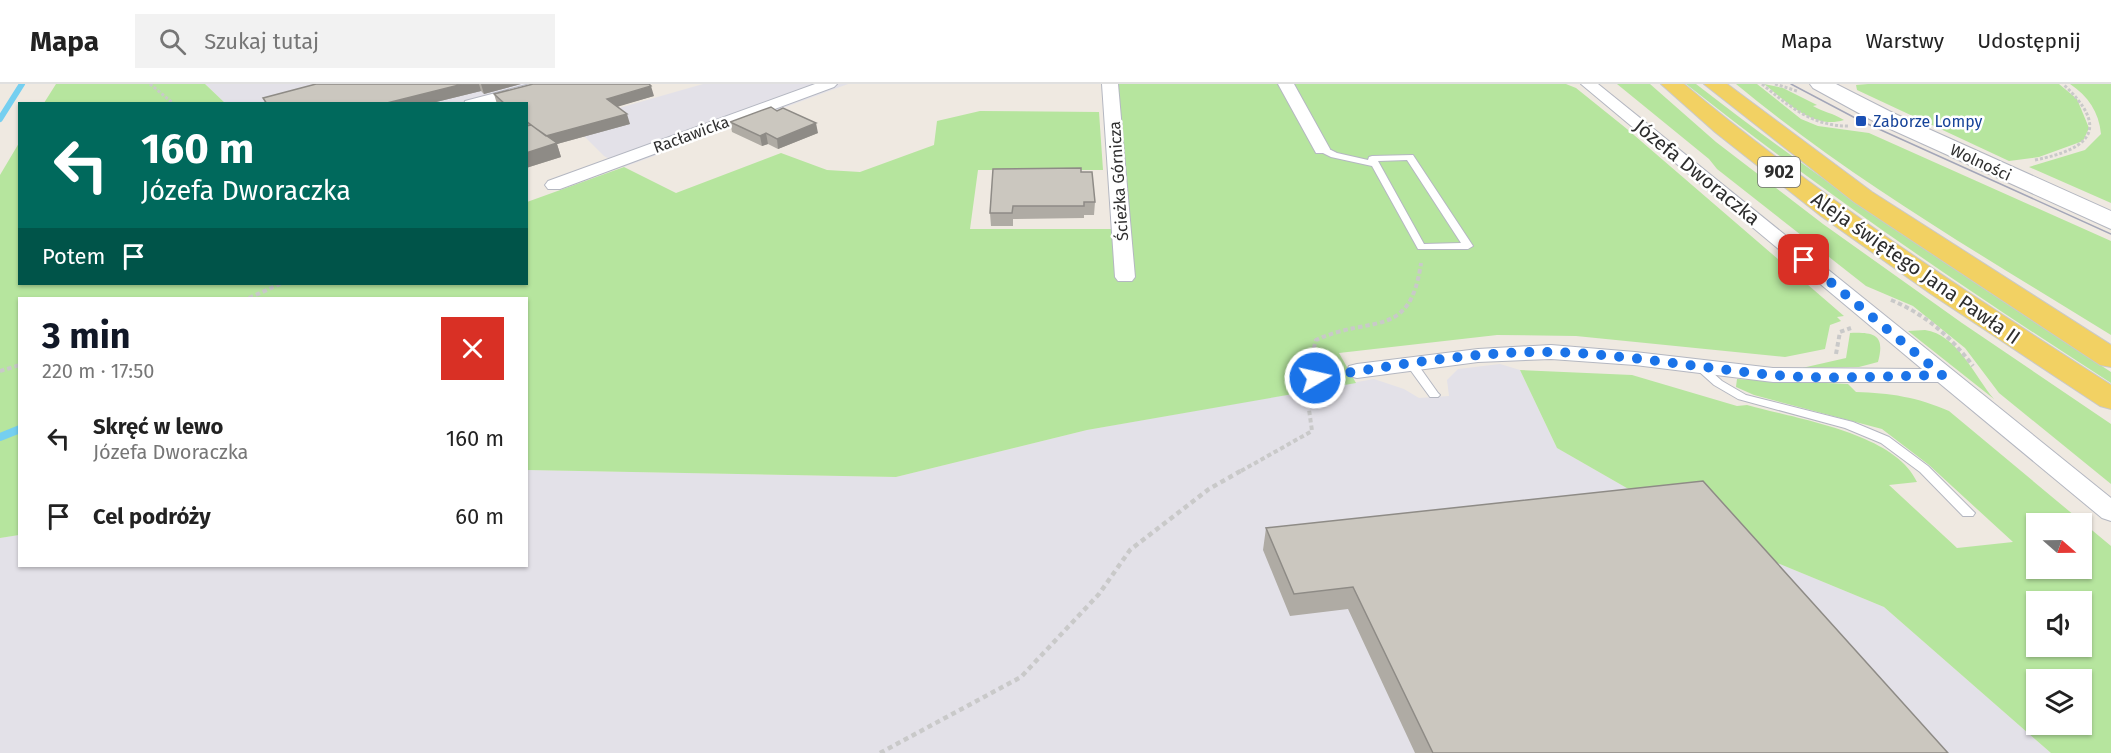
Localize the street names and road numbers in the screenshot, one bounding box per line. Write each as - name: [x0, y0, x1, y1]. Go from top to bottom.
- street label: Racławicka: [651, 112, 732, 157]
- street label: Józefa Dworaczka: [1629, 114, 1765, 230]
- street label: Ścieżka Górnicza: [1104, 120, 1132, 242]
- street label: Wolności: [1947, 140, 2014, 185]
- road number: 902: [1758, 157, 1800, 187]
- street label: Aleja świętego Jana Pawła II: [1807, 187, 2025, 349]

